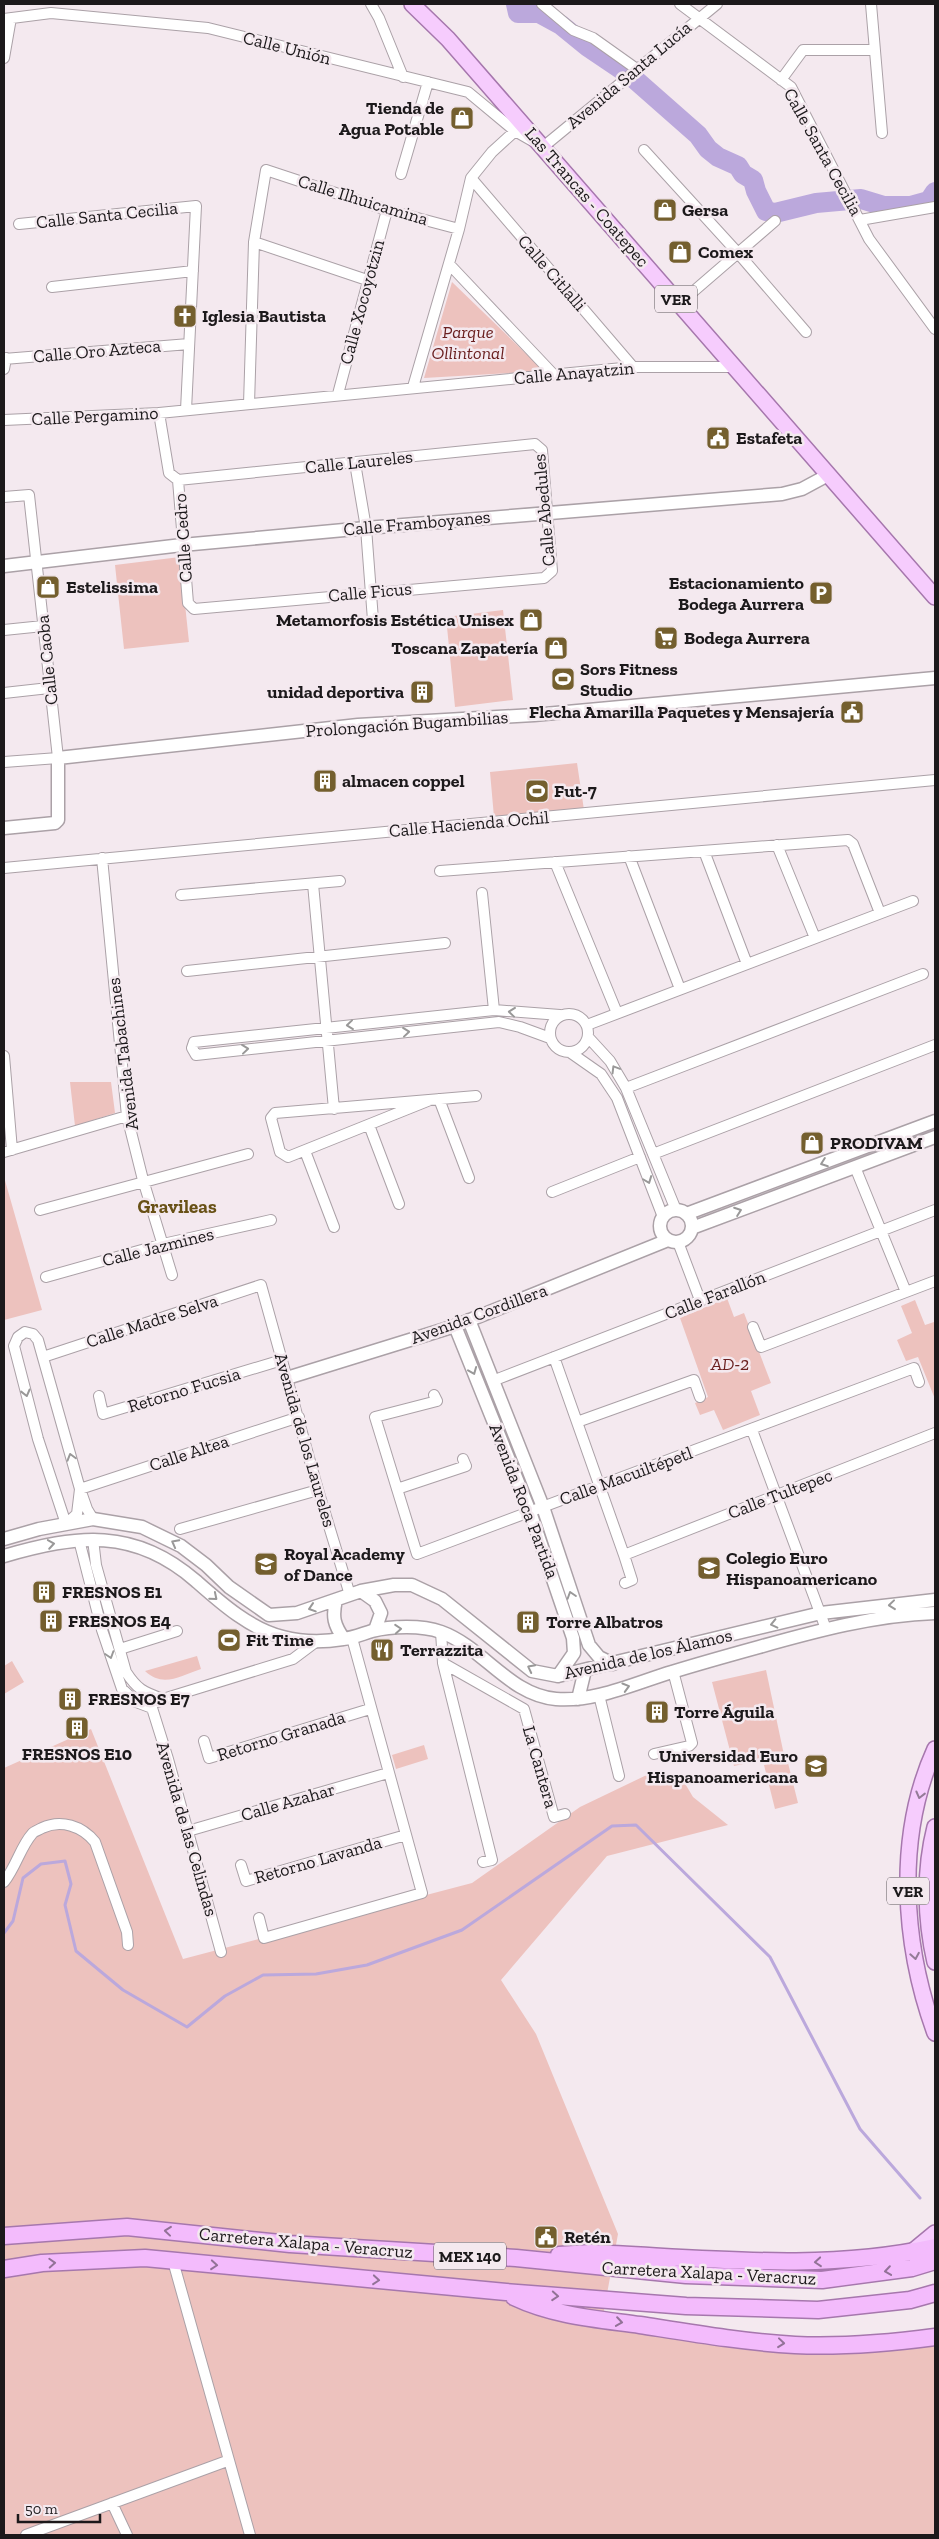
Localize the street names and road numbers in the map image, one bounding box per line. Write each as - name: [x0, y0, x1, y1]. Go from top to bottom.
- street label: Avenida Santa Lucía: [562, 16, 696, 134]
- street label: Calle Unión: [241, 26, 334, 70]
- street label: Calle Santa Cecilia: [779, 84, 867, 220]
- street label: Las Trancas - Coatepec: [520, 122, 654, 272]
- street label: Calle Ilhuicamina: [295, 170, 431, 230]
- street label: Calle Santa Cecilia: [35, 197, 179, 233]
- street label: Calle Citlalli: [513, 230, 591, 316]
- street label: Calle Xocoyotzin: [335, 237, 389, 367]
- road number: VER: [655, 286, 697, 312]
- street label: Calle Oro Azteca: [32, 334, 162, 368]
- street label: Calle Anayatzin: [513, 357, 636, 389]
- street label: Calle Pergamino: [31, 402, 159, 430]
- street label: Calle Laureles: [304, 445, 414, 479]
- street label: Calle Abedules: [528, 453, 560, 567]
- street label: Calle Cedro: [169, 493, 197, 583]
- street label: Calle Framboyanes: [343, 506, 491, 540]
- street label: Calle Ficus: [327, 577, 413, 607]
- street label: Calle Caoba: [31, 614, 63, 706]
- street label: Prolongación Bugambilias: [305, 706, 509, 742]
- street label: Calle Hacienda Ochil: [388, 806, 550, 842]
- street label: Avenida Tabachines: [103, 976, 143, 1132]
- street label: Calle Jazmines: [100, 1222, 216, 1271]
- street label: Calle Farallón: [661, 1265, 769, 1324]
- street label: Avenida Cordillera: [408, 1279, 551, 1349]
- street label: Calle Madre Selva: [83, 1289, 221, 1353]
- street label: Avenida de los Laureles: [270, 1350, 340, 1530]
- street label: Retorno Fucsia: [125, 1362, 243, 1418]
- street label: Avenida Roca Partida: [484, 1420, 564, 1582]
- street label: Calle Altea: [147, 1430, 232, 1476]
- street label: Calle Macuiltépetl: [556, 1442, 696, 1510]
- street label: Calle Tultepec: [725, 1464, 835, 1524]
- street label: Avenida de los Álamos: [562, 1624, 734, 1684]
- street label: Retorno Granada: [214, 1706, 348, 1766]
- street label: La Cantera: [518, 1723, 562, 1811]
- street label: Avenida de las Celindas: [152, 1739, 223, 1919]
- street label: Calle Azahar: [238, 1778, 338, 1826]
- street label: Retorno Lavanda: [252, 1831, 384, 1889]
- road number: VER: [887, 1878, 929, 1904]
- street label: Carretera Xalapa - Veracruz: [198, 2223, 414, 2263]
- road number: MEX 140: [434, 2242, 506, 2270]
- street label: Carretera Xalapa - Veracruz: [601, 2256, 817, 2290]

